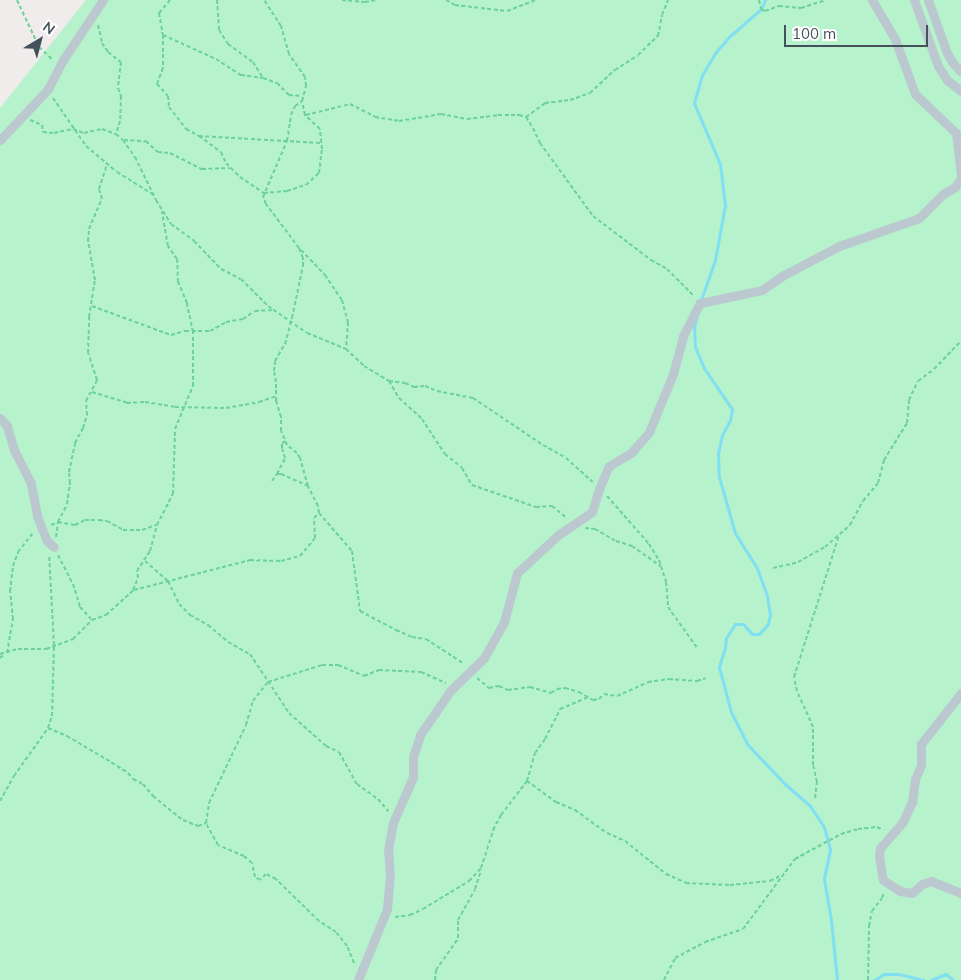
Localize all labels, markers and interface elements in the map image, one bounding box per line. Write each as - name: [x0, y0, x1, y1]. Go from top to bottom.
- north arrow: [15, 15, 65, 65]
- scale bar: [786, 15, 930, 47]
- text: N: [39, 18, 59, 38]
- text: 100 m: [792, 24, 836, 43]

